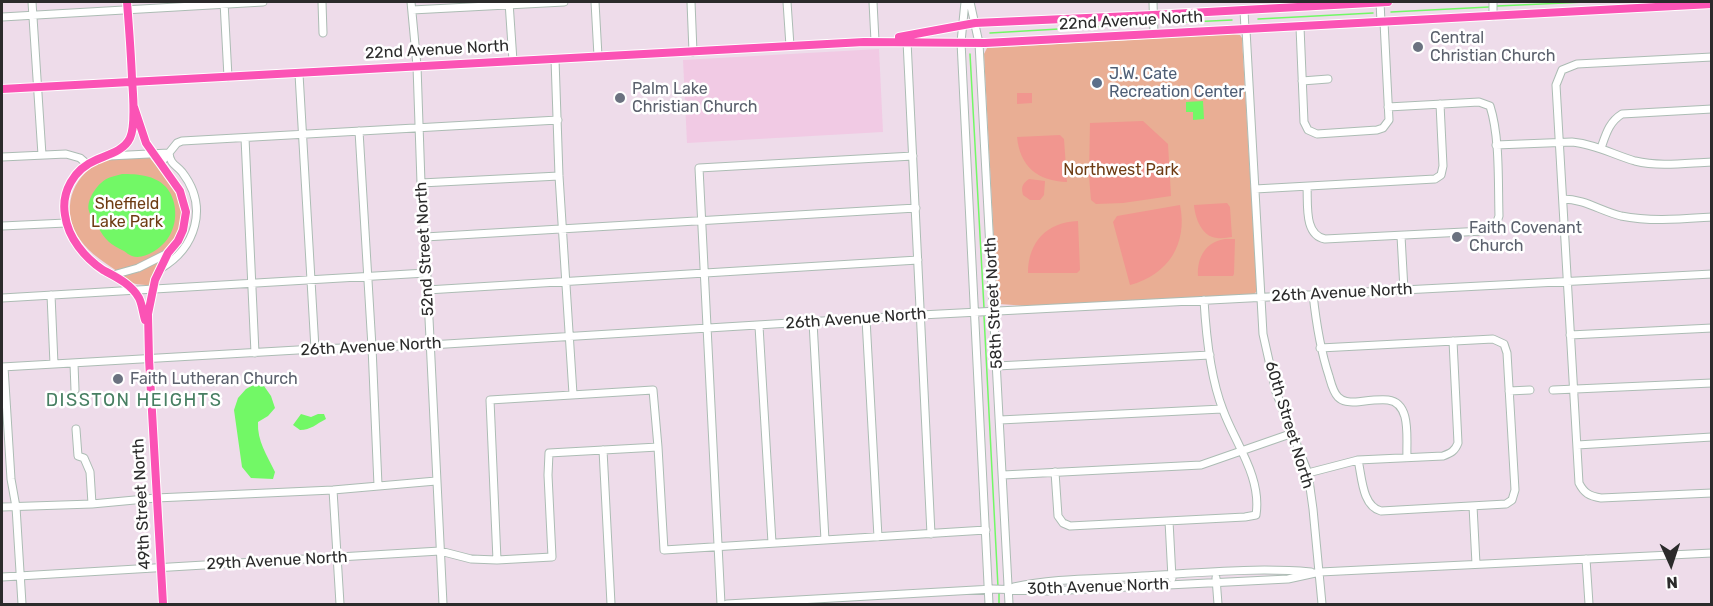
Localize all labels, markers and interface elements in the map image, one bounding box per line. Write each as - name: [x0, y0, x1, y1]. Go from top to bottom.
- street label: 22nd Avenue North: [1058, 8, 1204, 34]
- place label: Central Christian Church: [1430, 28, 1556, 66]
- street label: 22nd Avenue North: [364, 37, 510, 63]
- marker: Central Christian Church: [1411, 40, 1425, 54]
- place label: J.W. Cate Recreation Center: [1109, 64, 1244, 102]
- marker: J.W. Cate Recreation Center: [1090, 76, 1104, 90]
- place label: Palm Lake Christian Church: [632, 79, 758, 117]
- marker: Palm Lake Christian Church: [613, 91, 627, 105]
- park label: Northwest Park: [1063, 160, 1179, 180]
- street label: 52nd Street North: [412, 181, 438, 317]
- park label: Sheffield Lake Park: [91, 194, 163, 232]
- place label: Faith Covenant Church: [1469, 218, 1582, 256]
- marker: Faith Covenant Church: [1450, 230, 1464, 244]
- street label: 58th Street North: [981, 237, 1007, 369]
- street label: 26th Avenue North: [1271, 280, 1413, 306]
- street label: 26th Avenue North: [785, 304, 927, 334]
- street label: 26th Avenue North: [300, 334, 442, 360]
- street label: 60th Street North: [1260, 359, 1318, 491]
- place label: Faith Lutheran Church: [130, 369, 298, 389]
- marker: Faith Lutheran Church: [111, 372, 125, 386]
- district label: DISSTON HEIGHTS: [46, 390, 222, 412]
- street label: 49th Street North: [129, 438, 155, 570]
- north arrow: [1641, 534, 1701, 594]
- street label: 29th Avenue North: [206, 548, 348, 574]
- text: N: [1666, 573, 1678, 592]
- street label: 30th Avenue North: [1027, 575, 1169, 599]

